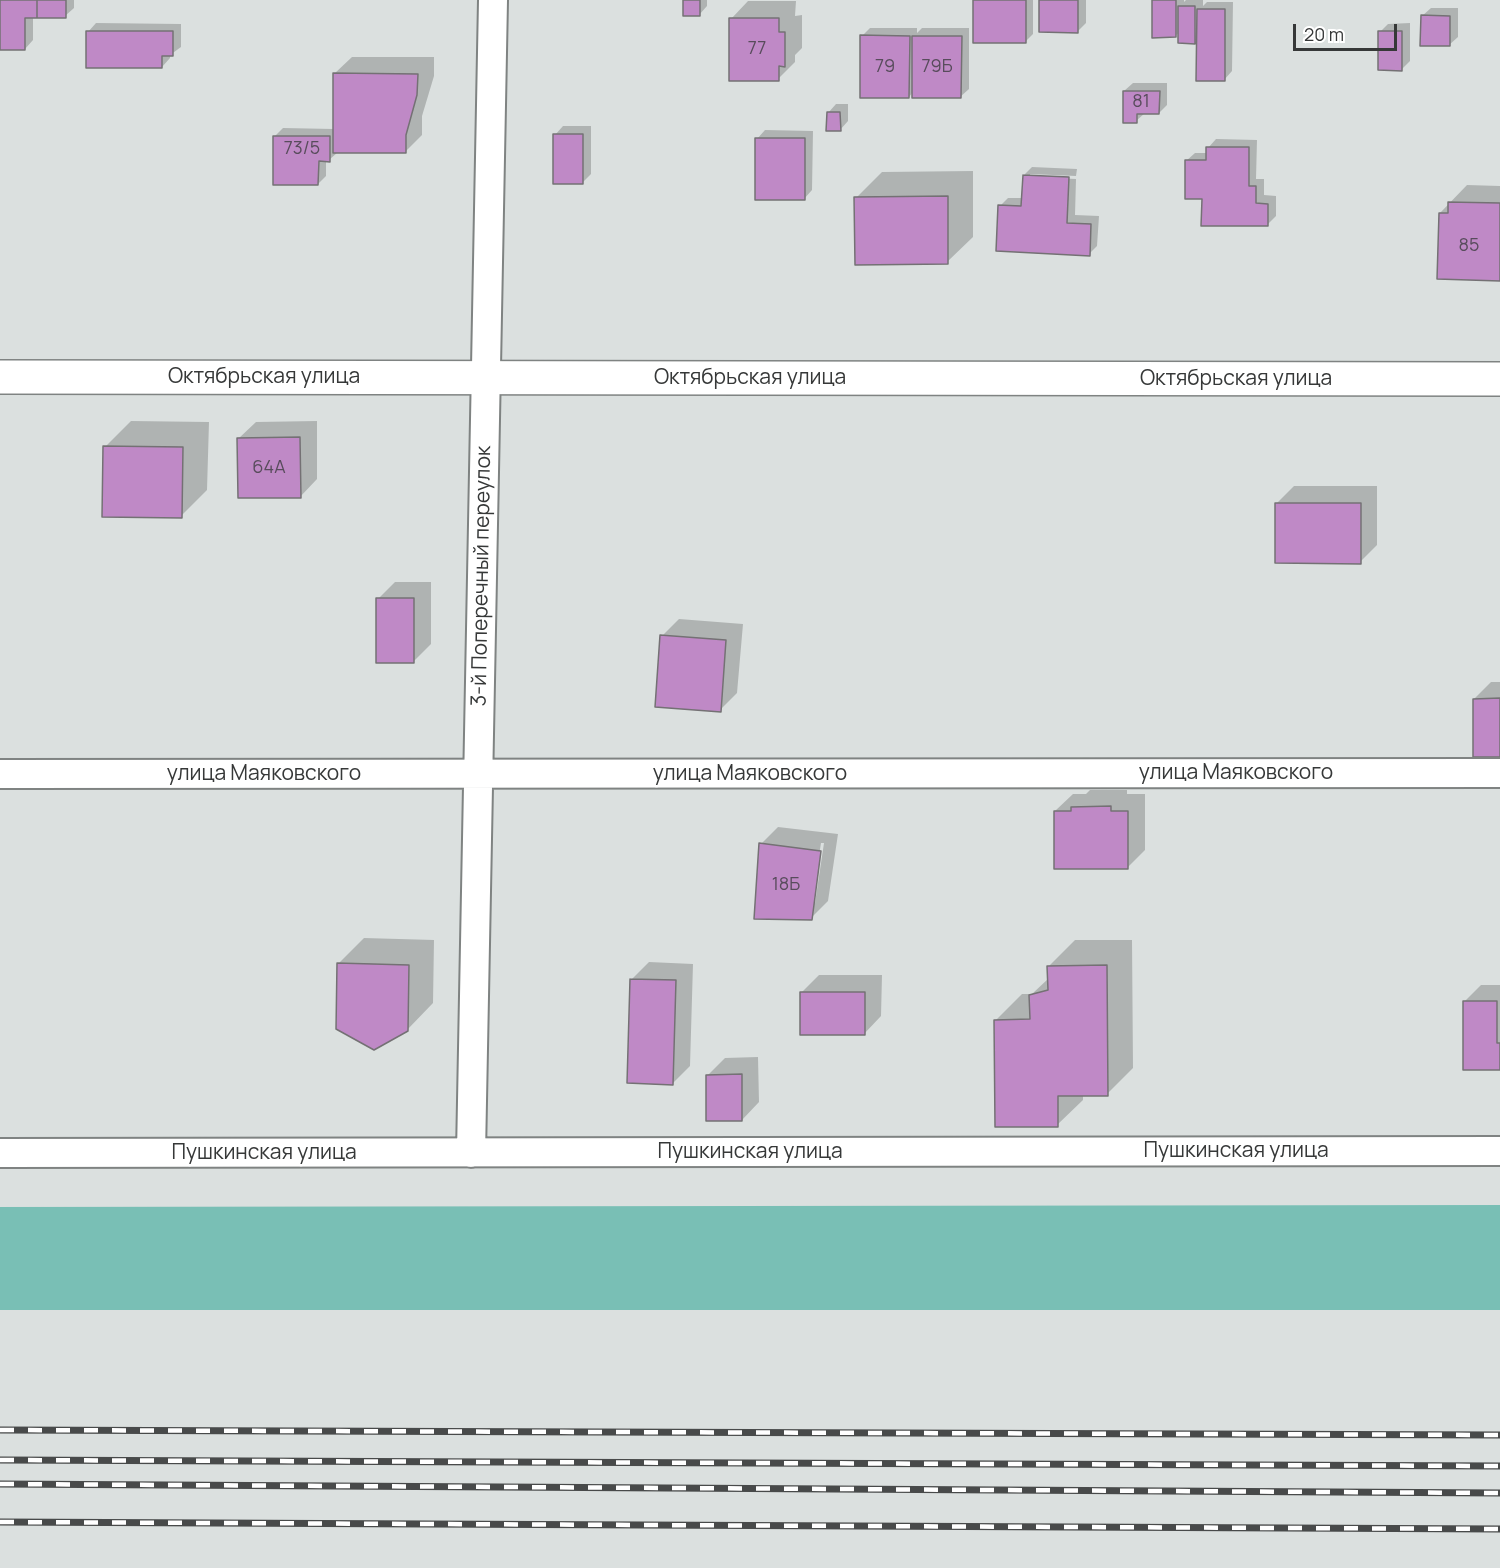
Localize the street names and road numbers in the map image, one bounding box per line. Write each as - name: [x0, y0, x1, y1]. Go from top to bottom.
- street label: Октябрьская улица: [168, 364, 360, 390]
- street label: Октябрьская улица: [654, 365, 846, 391]
- street label: Октябрьская улица: [1140, 366, 1332, 392]
- street label: 3-й Поперечный переулок: [467, 445, 497, 707]
- street label: улица Маяковского: [1139, 760, 1333, 786]
- street label: улица Маяковского: [167, 761, 361, 787]
- street label: улица Маяковского: [653, 761, 847, 787]
- street label: Пушкинская улица: [1143, 1138, 1329, 1164]
- street label: Пушкинская улица: [657, 1139, 843, 1165]
- street label: Пушкинская улица: [171, 1140, 357, 1166]

